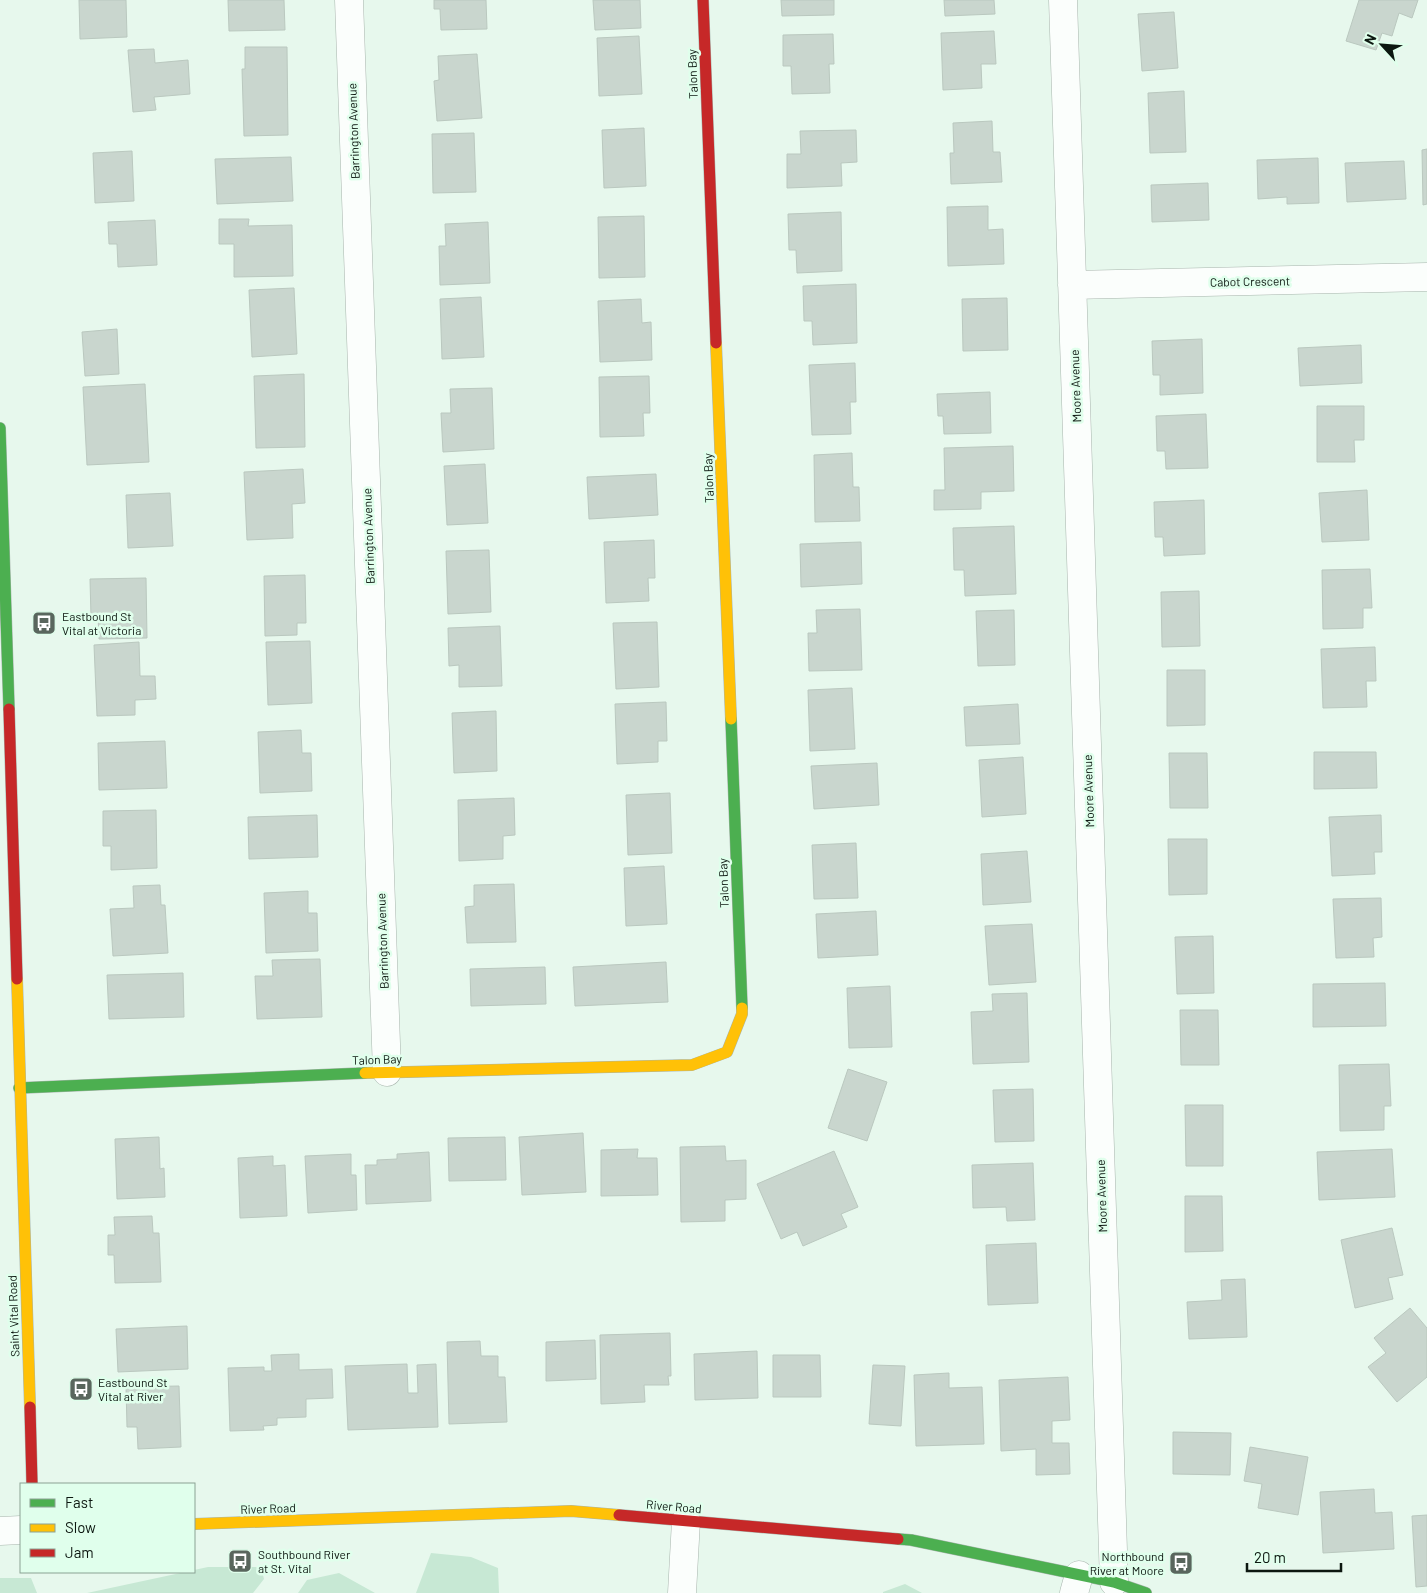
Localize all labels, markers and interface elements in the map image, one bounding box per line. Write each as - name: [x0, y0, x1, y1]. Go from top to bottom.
- north arrow: [1357, 20, 1407, 70]
- text: N: [1360, 31, 1380, 47]
- street label: Talon Bay: [684, 48, 700, 99]
- street label: Barrington Avenue: [344, 83, 362, 179]
- street label: Cabot Crescent: [1210, 273, 1290, 289]
- street label: Moore Avenue: [1067, 349, 1083, 423]
- street label: Talon Bay: [700, 452, 716, 503]
- street label: Barrington Avenue: [359, 488, 377, 584]
- place label: Eastbound St Vital at Victoria: [62, 609, 141, 637]
- bus stop icon: Eastbound St Vital at Victoria: [31, 610, 57, 636]
- street label: Moore Avenue: [1080, 754, 1096, 828]
- street label: Talon Bay: [715, 857, 731, 908]
- street label: Barrington Avenue: [373, 893, 391, 989]
- street label: Talon Bay: [352, 1051, 403, 1067]
- street label: Moore Avenue: [1093, 1159, 1109, 1233]
- street label: Saint Vital Road: [5, 1275, 21, 1357]
- place label: Eastbound St Vital at River: [98, 1375, 168, 1403]
- bus stop icon: Eastbound St Vital at River: [68, 1376, 94, 1402]
- legend: [20, 1483, 195, 1573]
- text: Fast: [65, 1493, 93, 1511]
- street label: River Road: [646, 1497, 702, 1515]
- street label: River Road: [240, 1500, 296, 1516]
- text: Slow: [65, 1518, 96, 1536]
- scale bar: [1247, 1540, 1341, 1572]
- text: Jam: [65, 1543, 94, 1561]
- place label: Southbound River at St. Vital: [258, 1547, 351, 1575]
- bus stop icon: Southbound River at St. Vital: [227, 1548, 253, 1574]
- text: 20 m: [1254, 1548, 1286, 1566]
- place label: Northbound River at Moore: [1090, 1549, 1164, 1577]
- bus stop icon: Northbound River at Moore: [1168, 1550, 1194, 1576]

